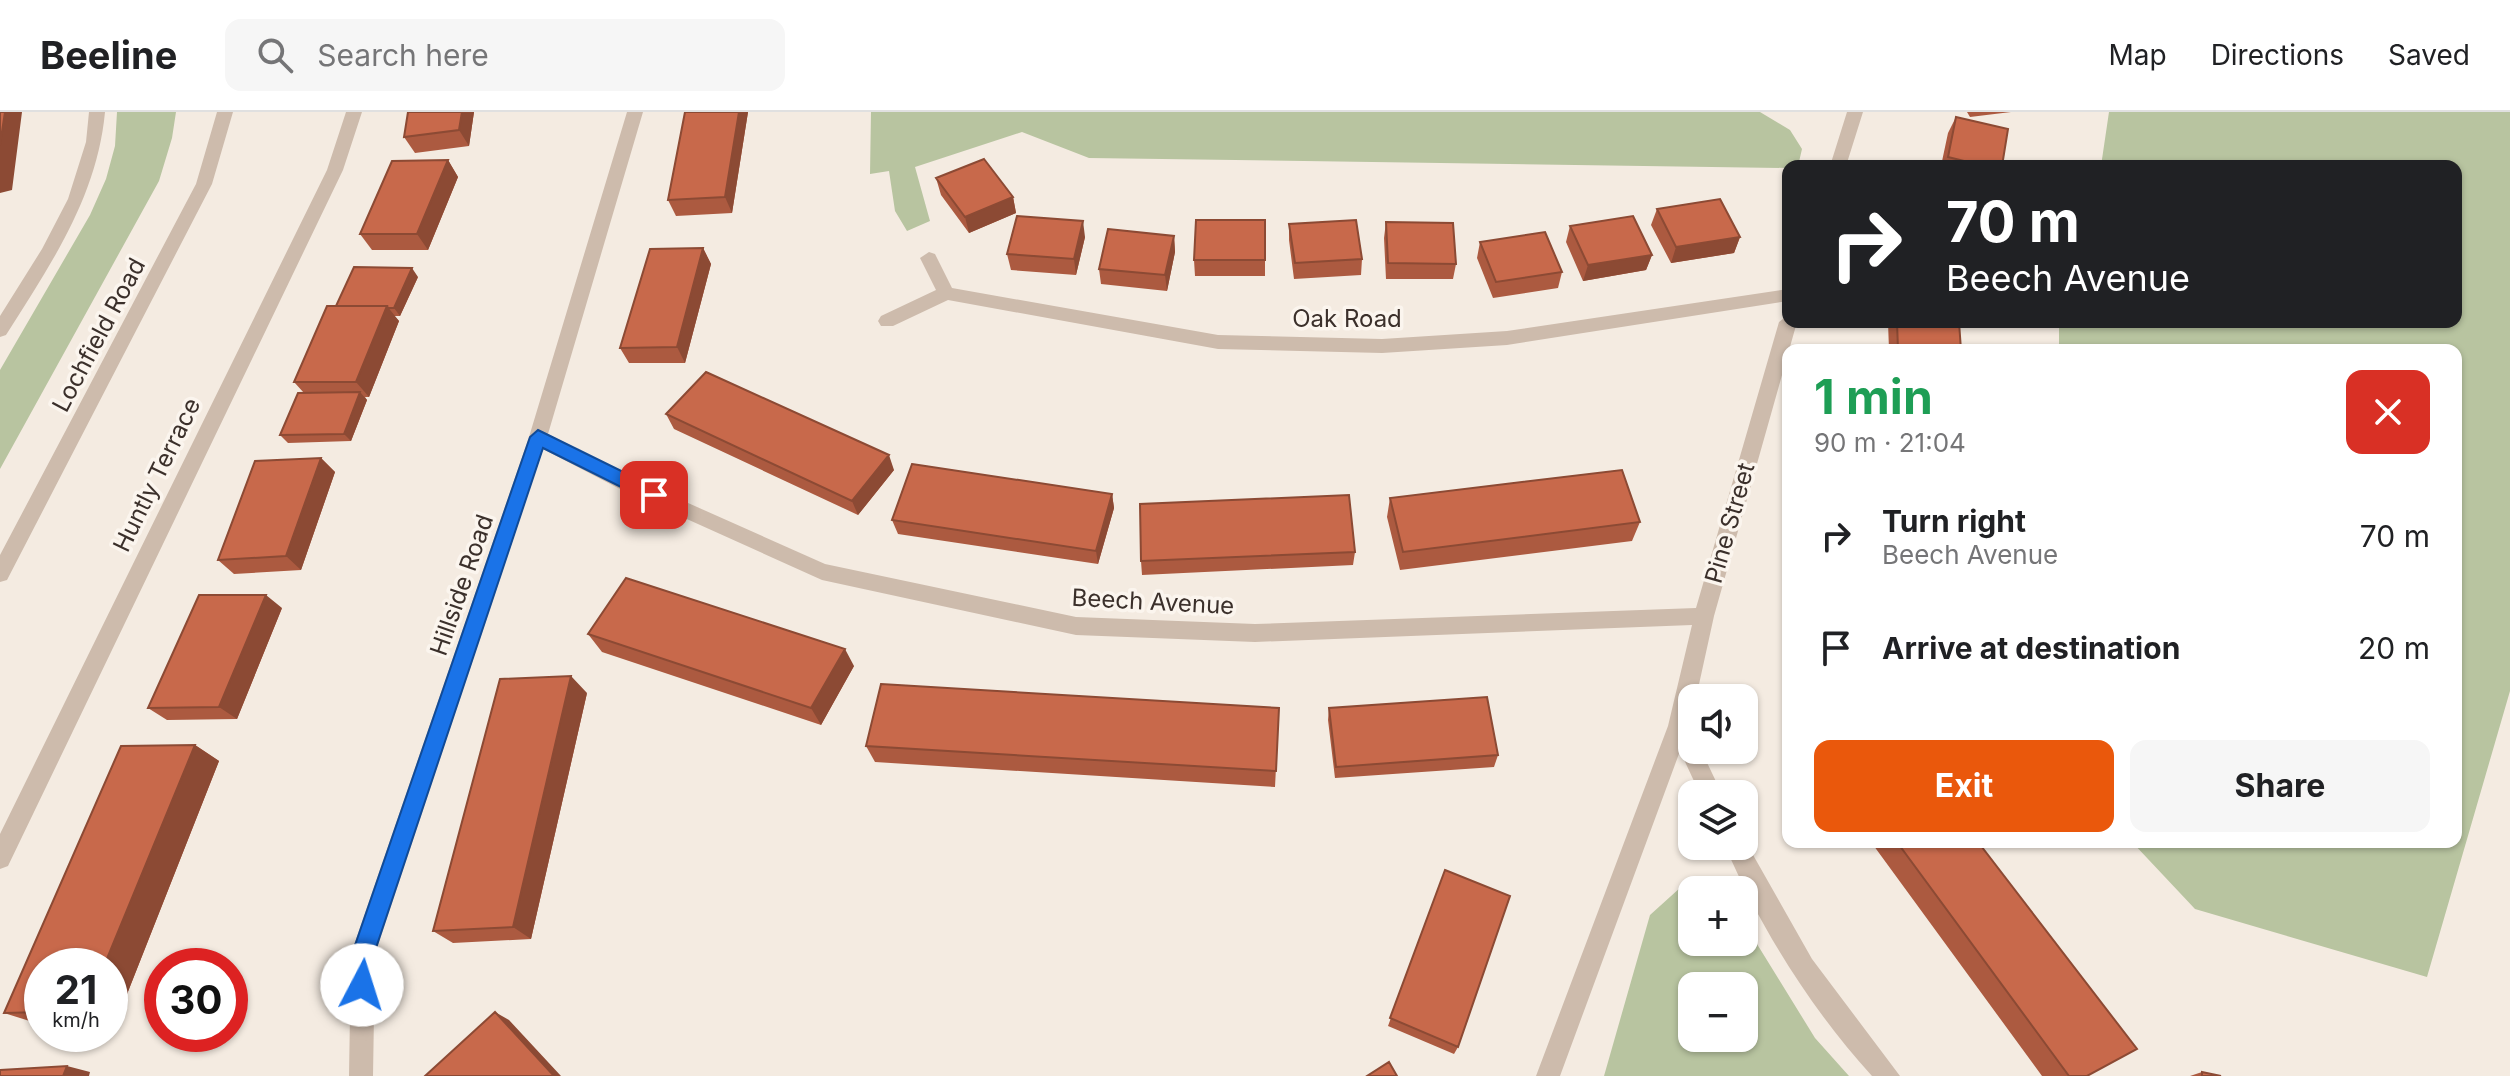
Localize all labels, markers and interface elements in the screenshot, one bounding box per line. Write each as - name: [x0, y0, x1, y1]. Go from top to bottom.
- search box: [225, 19, 785, 91]
- text: Beeline: [40, 32, 177, 78]
- icon: search: [253, 33, 297, 77]
- text: Search here: [317, 37, 489, 73]
- text: Map: [2108, 38, 2167, 72]
- text: Directions: [2211, 38, 2344, 72]
- text: Saved: [2388, 38, 2470, 72]
- text: 70 m: [1946, 188, 2080, 256]
- icon: right: [1814, 192, 1918, 296]
- street label: Lochfield Road: [46, 253, 151, 416]
- text: Beech Avenue: [1946, 256, 2190, 300]
- street label: Oak Road: [1292, 304, 1402, 333]
- text: 1 min: [1814, 367, 1933, 426]
- button: close: [2346, 370, 2430, 454]
- street label: Huntly Terrace: [107, 393, 206, 556]
- text: 90 m · 21:04: [1814, 427, 1966, 458]
- street label: Pine Street: [1699, 459, 1761, 586]
- pin: [620, 461, 688, 529]
- icon: arrive: [632, 473, 676, 517]
- text: Turn right: [1882, 503, 2026, 539]
- street label: Hillside Road: [424, 511, 499, 659]
- icon: right: [1814, 514, 1858, 558]
- text: 70 m: [2360, 518, 2430, 554]
- text: Beech Avenue: [1882, 539, 2058, 570]
- street label: Beech Avenue: [1071, 583, 1235, 620]
- icon: arrive: [1814, 626, 1858, 670]
- text: Arrive at destination: [1882, 630, 2180, 666]
- text: 20 m: [2358, 630, 2430, 666]
- map controls: [1678, 684, 1758, 1052]
- button: sound: [1678, 684, 1758, 764]
- button: Exit: [1814, 740, 2114, 832]
- button: Share: [2130, 740, 2430, 832]
- button: layers: [1678, 780, 1758, 860]
- button: +: [1678, 876, 1758, 956]
- position arrow: [320, 943, 404, 1027]
- speed limit sign: 30: [144, 948, 248, 1052]
- text: 21: [55, 965, 97, 1014]
- button: −: [1678, 972, 1758, 1052]
- text: km/h: [52, 1008, 100, 1032]

